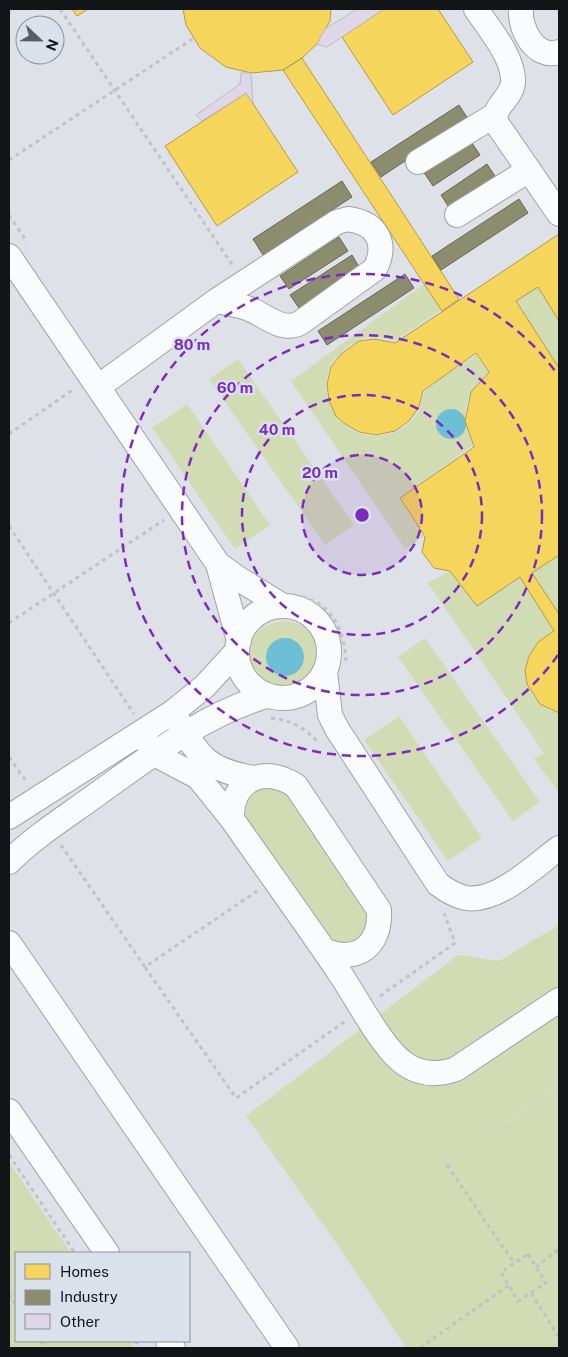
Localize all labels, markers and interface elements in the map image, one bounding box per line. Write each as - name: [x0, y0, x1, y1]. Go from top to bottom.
- north arrow: [15, 15, 65, 65]
- text: N: [43, 37, 62, 53]
- text: 80 m: [174, 336, 210, 353]
- text: 60 m: [217, 379, 253, 396]
- text: 40 m: [259, 421, 295, 438]
- text: 20 m: [302, 464, 338, 481]
- centre of rings: [353, 506, 371, 524]
- legend: [15, 1252, 190, 1342]
- text: Homes: [60, 1263, 109, 1280]
- text: Industry: [60, 1288, 118, 1305]
- text: Other: [60, 1313, 100, 1330]

